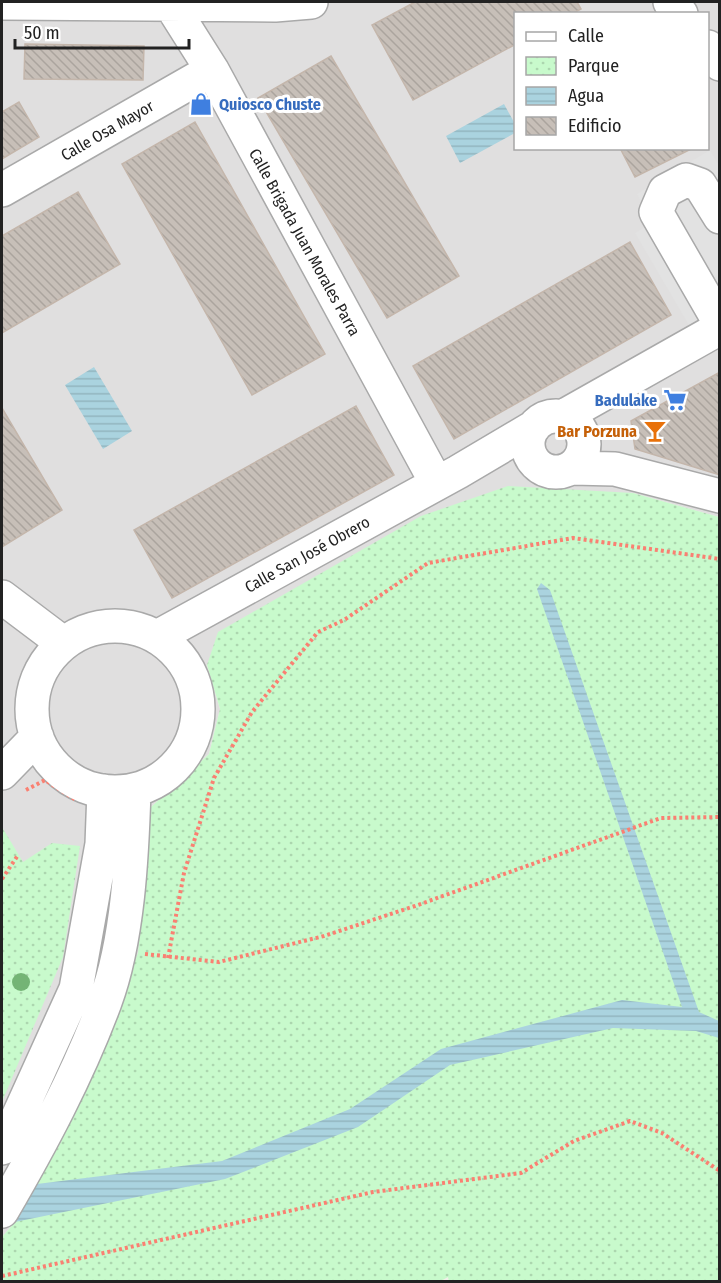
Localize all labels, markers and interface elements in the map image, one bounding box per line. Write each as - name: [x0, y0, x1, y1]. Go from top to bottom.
- scale bar: [15, 12, 189, 50]
- legend: [514, 12, 709, 150]
- text: 50 m: [24, 22, 60, 44]
- text: Calle: [568, 25, 604, 47]
- text: Parque: [568, 55, 619, 77]
- text: Agua: [568, 85, 604, 107]
- shop icon: Quiosco Chuste: [188, 91, 214, 117]
- place label: Quiosco Chuste: [219, 95, 321, 114]
- street label: Calle Osa Mayor: [57, 96, 157, 165]
- text: Edificio: [568, 115, 621, 137]
- street label: Calle Brigada Juan Morales Parra: [245, 145, 364, 339]
- supermarket icon: Badulake: [662, 387, 688, 413]
- place label: Badulake: [595, 391, 657, 410]
- bar icon: Bar Porzuna: [642, 418, 668, 444]
- place label: Bar Porzuna: [557, 422, 637, 441]
- street label: Calle San José Obrero: [241, 512, 373, 597]

